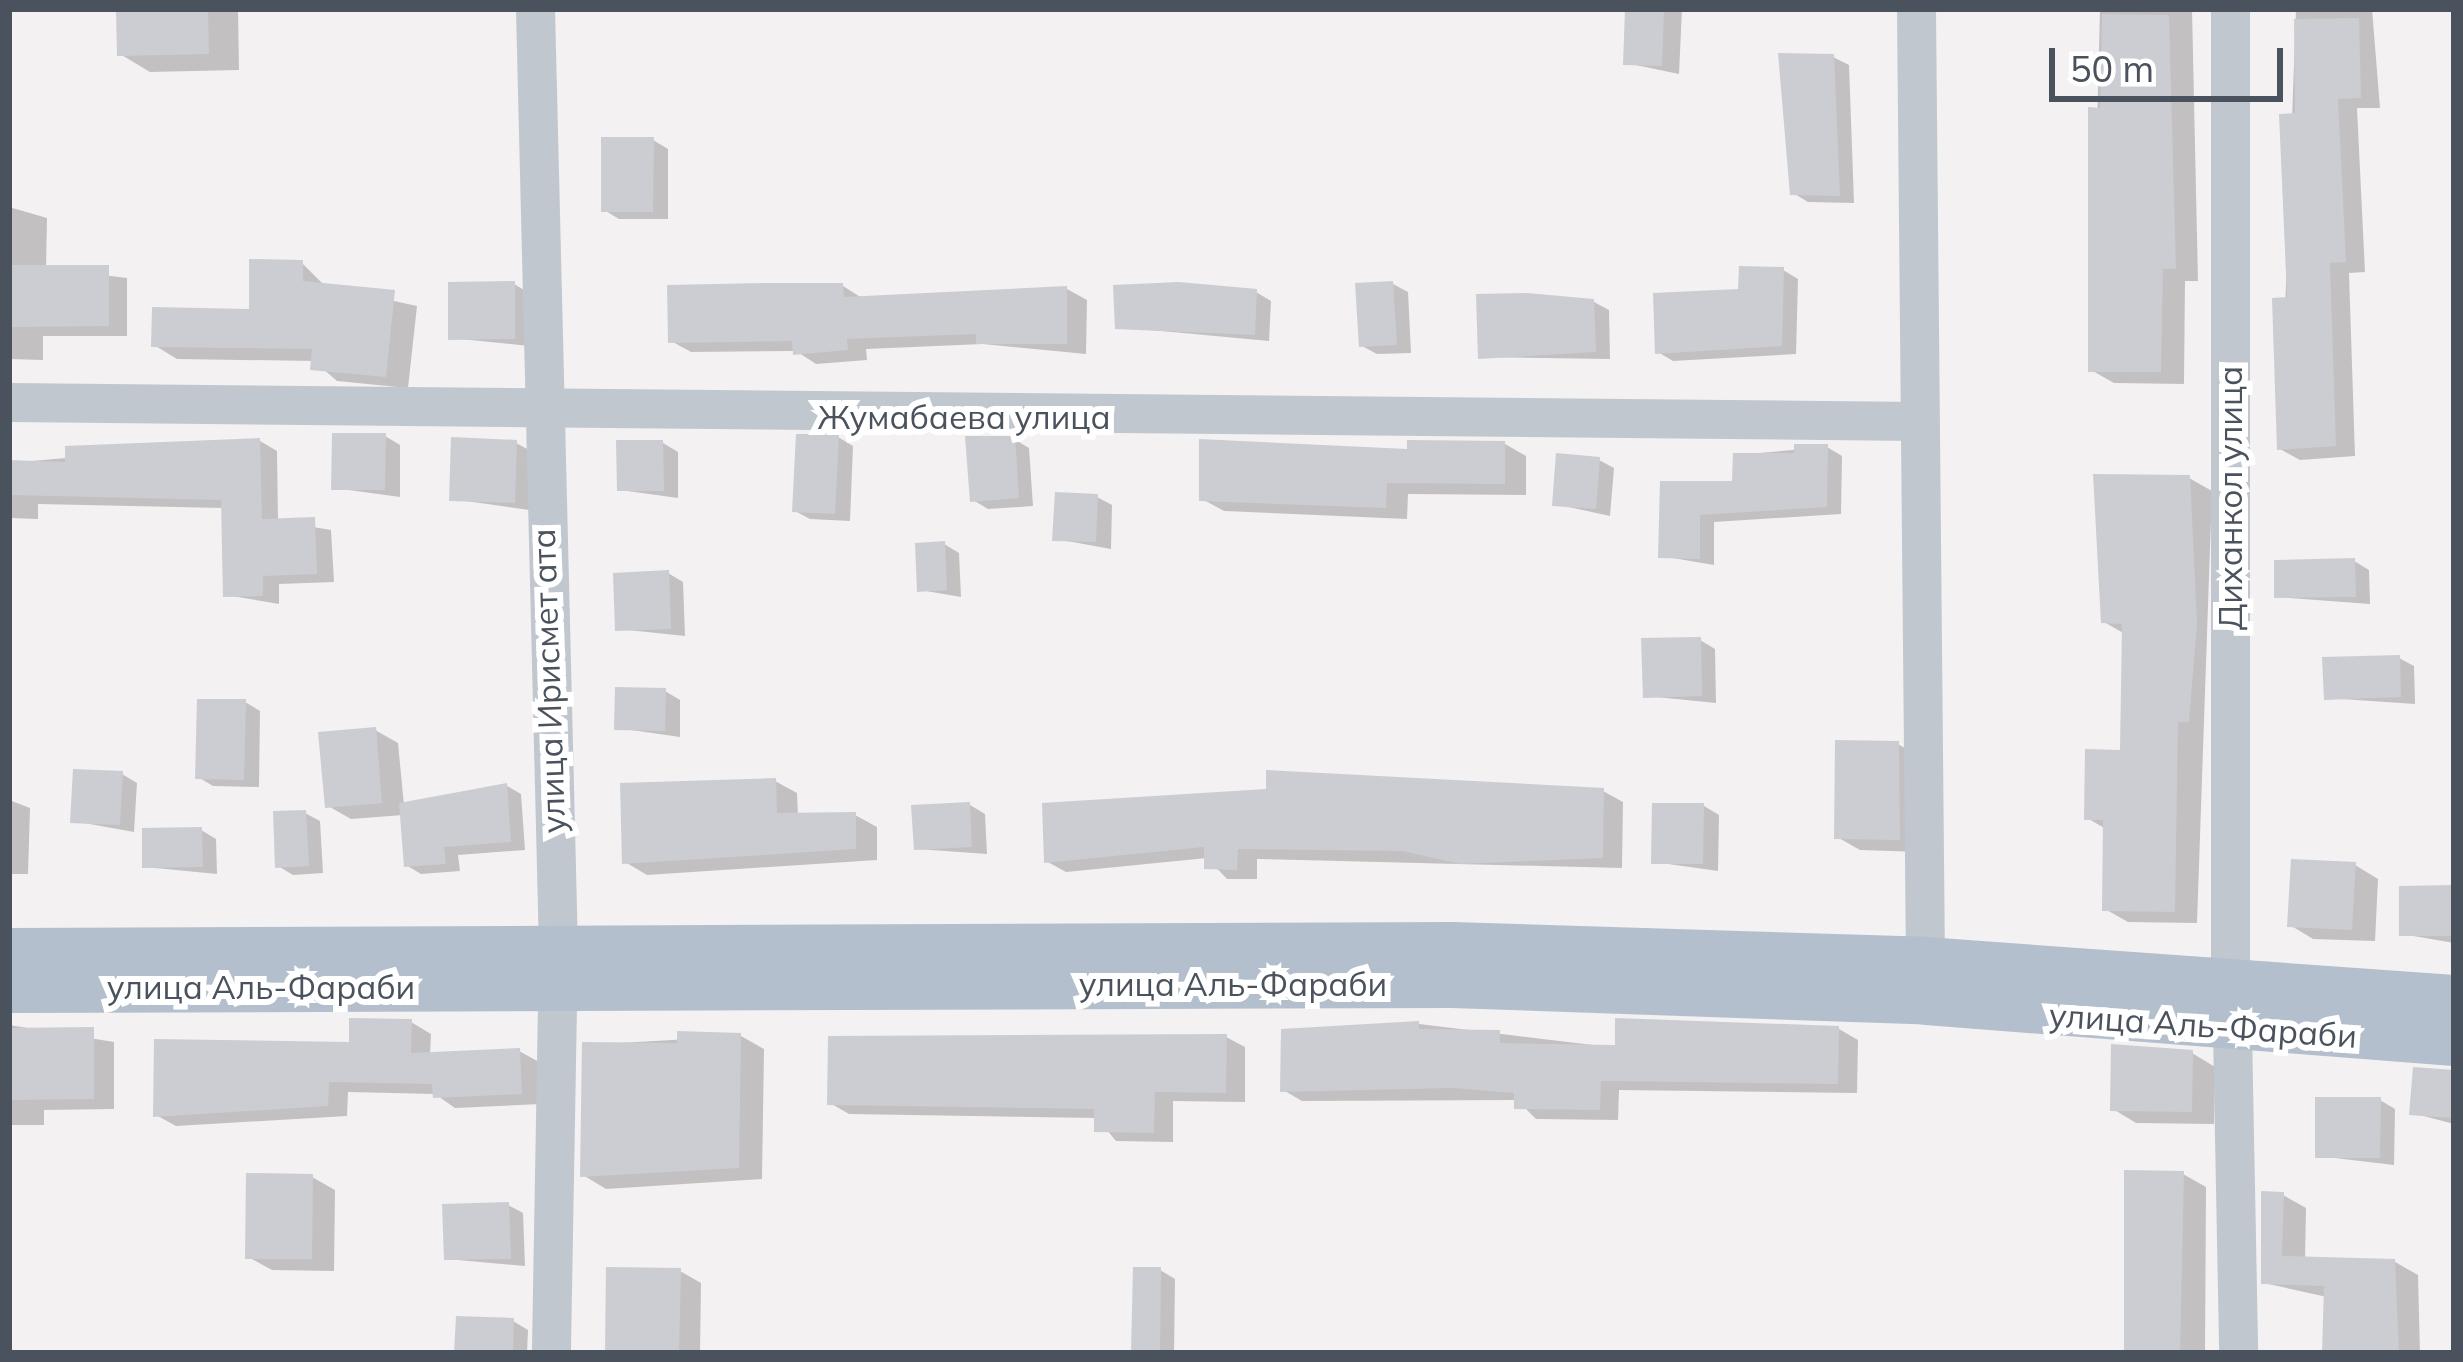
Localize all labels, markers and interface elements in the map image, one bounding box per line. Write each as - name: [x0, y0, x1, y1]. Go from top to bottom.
- scale bar: [2055, 24, 2289, 98]
- text: 50 m: [2070, 46, 2154, 91]
- street label: Диханкол улица: [2210, 366, 2250, 630]
- street label: Жумабаева улица: [817, 397, 1111, 437]
- street label: улица Ирисмет ата: [523, 528, 573, 834]
- street label: улица Аль-Фараби: [1079, 964, 1387, 1004]
- street label: улица Аль-Фараби: [107, 967, 415, 1007]
- street label: улица Аль-Фараби: [2048, 994, 2358, 1056]

